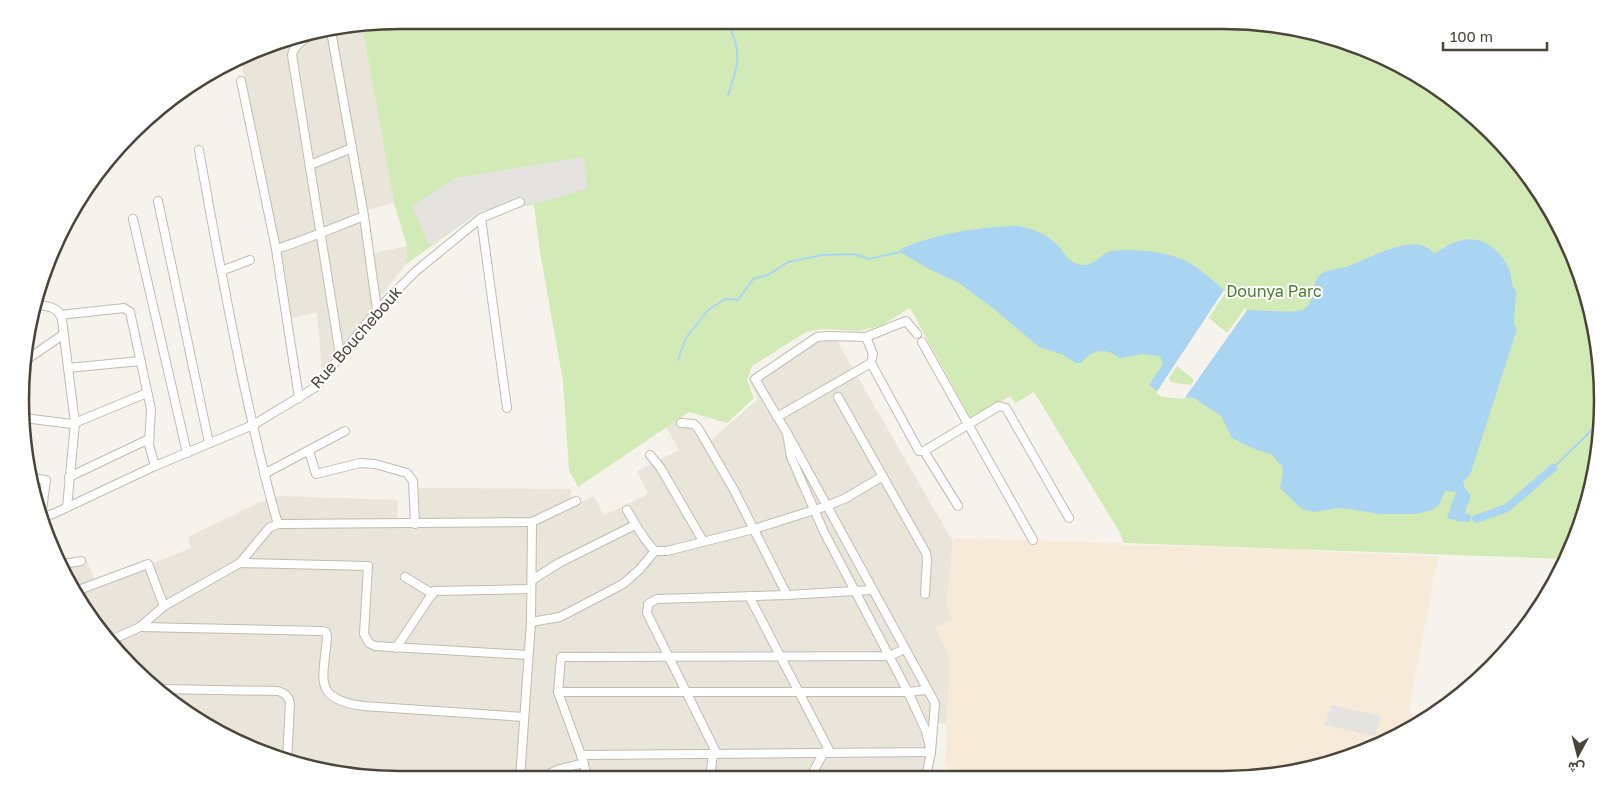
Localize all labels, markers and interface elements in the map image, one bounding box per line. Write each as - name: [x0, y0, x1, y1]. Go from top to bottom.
- scale bar: [1443, 20, 1547, 52]
- text: 100 m: [1450, 27, 1493, 45]
- park label: Dounya Parc: [1226, 281, 1322, 301]
- street label: Rue Bouchebouk: [306, 282, 406, 392]
- north arrow: [1553, 730, 1603, 780]
- text: ش: [1567, 758, 1586, 778]

